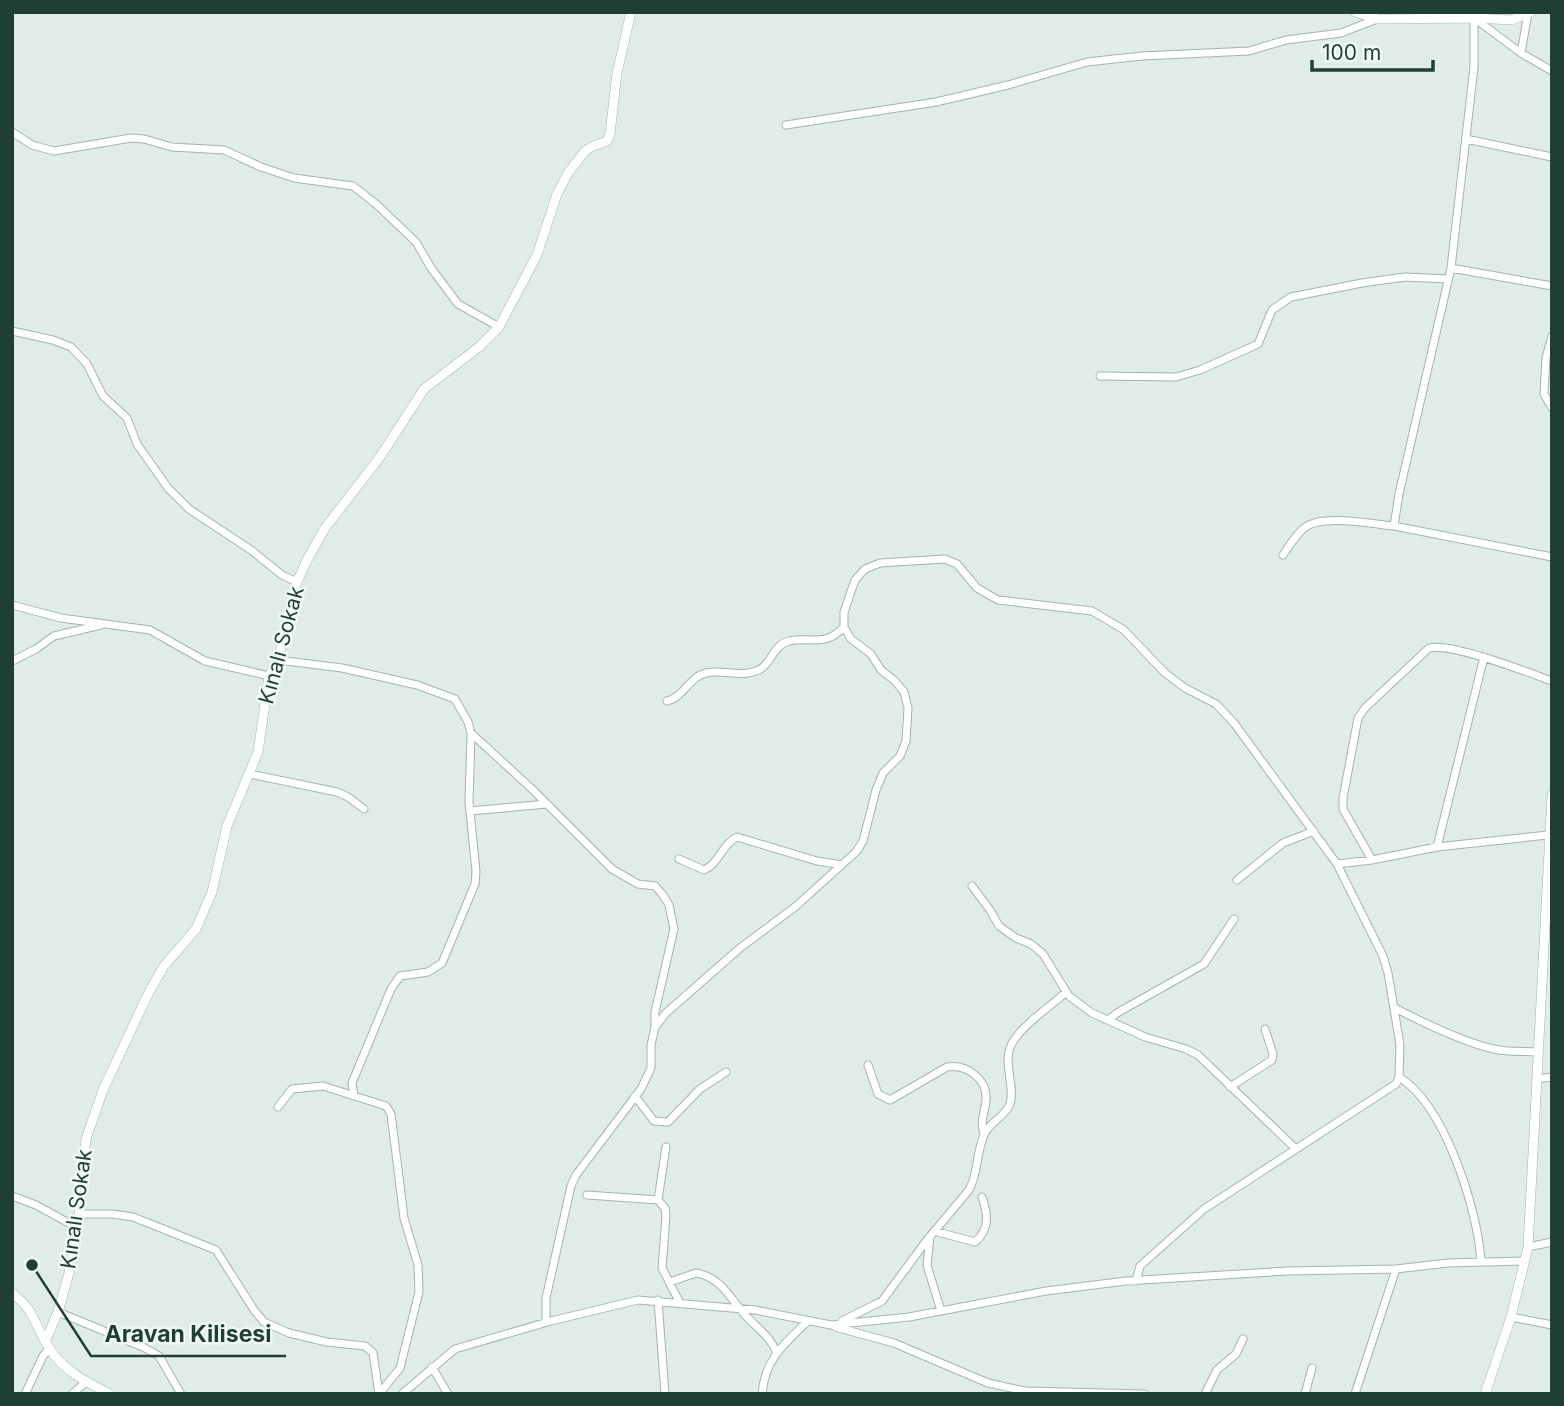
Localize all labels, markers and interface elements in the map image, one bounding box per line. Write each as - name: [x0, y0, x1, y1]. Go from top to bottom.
- scale bar: [1312, 28, 1433, 72]
- text: 100 m: [1322, 40, 1381, 65]
- street label: Kınalı Sokak: [253, 583, 309, 707]
- street label: Kınalı Sokak: [55, 1147, 97, 1271]
- callout: Aravan Kilisesi: [91, 1312, 286, 1356]
- text: Aravan Kilisesi: [105, 1320, 271, 1348]

